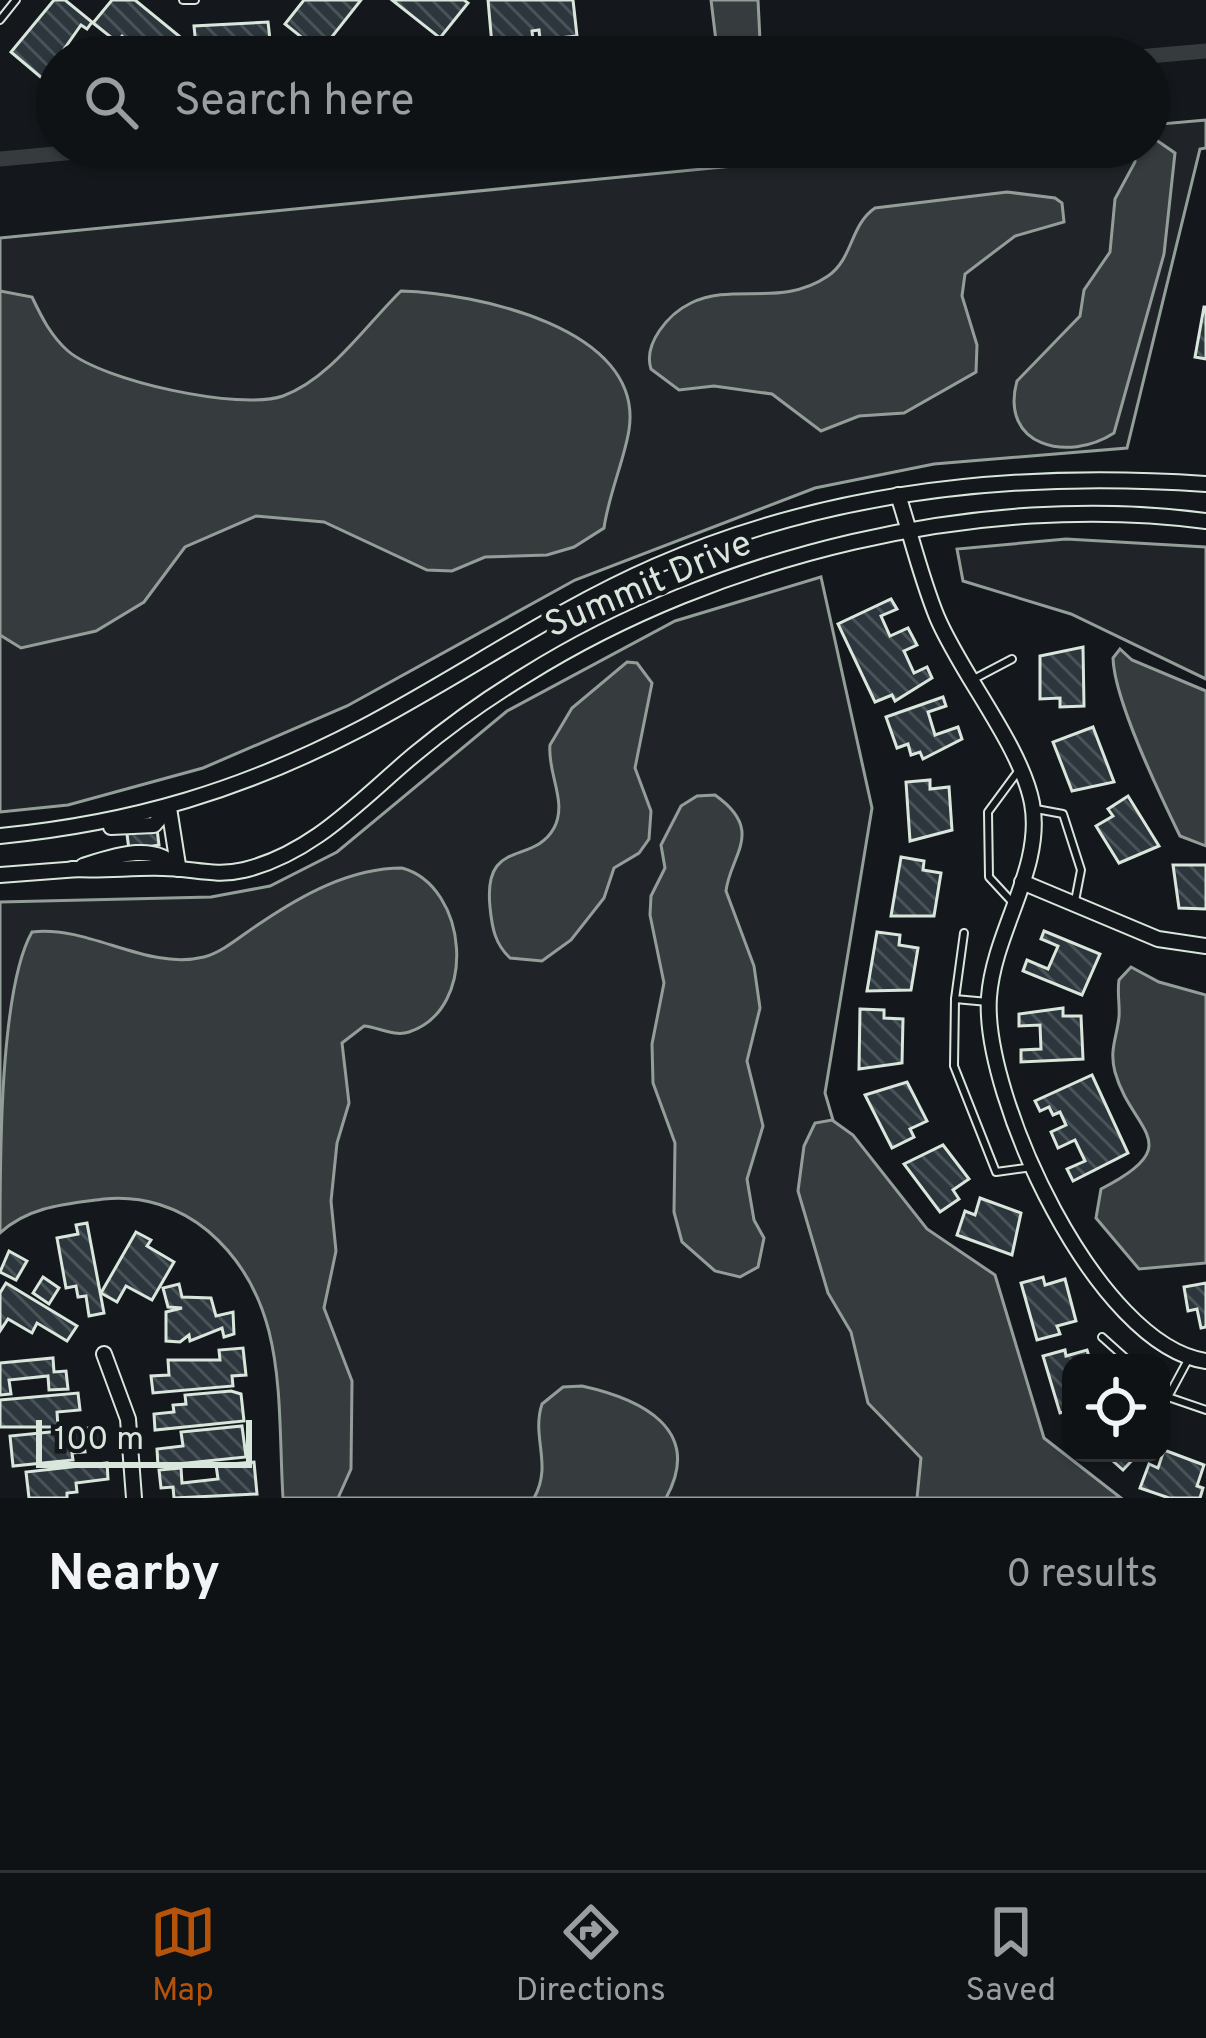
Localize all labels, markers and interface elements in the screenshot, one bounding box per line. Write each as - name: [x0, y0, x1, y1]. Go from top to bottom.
- search box: [36, 36, 1170, 168]
- icon: search: [78, 69, 144, 135]
- text: Search here: [174, 74, 414, 131]
- street label: Summit Drive: [539, 522, 759, 650]
- map controls: [1062, 1354, 1170, 1462]
- button: locate: [1062, 1354, 1170, 1462]
- scale bar: [36, 1414, 252, 1467]
- text: 100 m: [54, 1420, 144, 1462]
- text: Nearby: [48, 1544, 220, 1609]
- text: 0 results: [1006, 1552, 1158, 1601]
- tab: Map: [150, 1899, 216, 2013]
- tab: Directions: [516, 1899, 666, 2013]
- tab: Saved: [965, 1899, 1056, 2013]

